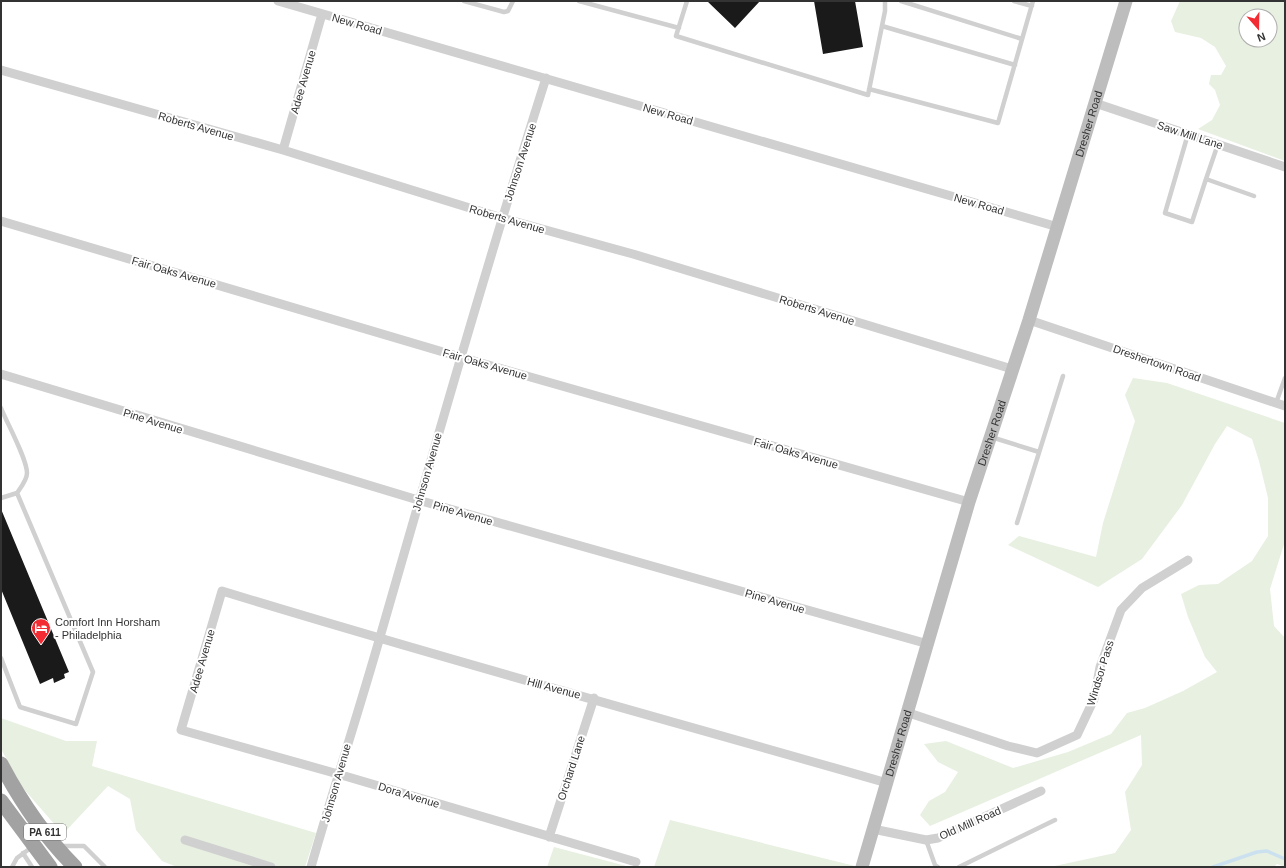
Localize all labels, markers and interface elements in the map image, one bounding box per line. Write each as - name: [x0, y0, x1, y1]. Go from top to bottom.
- north arrow: [1238, 8, 1278, 48]
- street label: New Road: [331, 11, 383, 37]
- text: N: [1256, 30, 1267, 44]
- street label: Adee Avenue: [288, 49, 318, 115]
- street label: Dresher Road: [1073, 89, 1104, 158]
- street label: New Road: [642, 101, 694, 127]
- street label: Roberts Avenue: [157, 109, 235, 143]
- street label: Saw Mill Lane: [1156, 119, 1224, 151]
- street label: Johnson Avenue: [502, 122, 538, 202]
- street label: New Road: [953, 191, 1005, 217]
- street label: Roberts Avenue: [468, 202, 546, 236]
- street label: Fair Oaks Avenue: [130, 254, 218, 290]
- street label: Roberts Avenue: [778, 293, 856, 327]
- street label: Dreshertown Road: [1112, 342, 1202, 384]
- street label: Fair Oaks Avenue: [441, 346, 529, 382]
- street label: Dresher Road: [975, 399, 1008, 467]
- street label: Pine Avenue: [122, 406, 184, 436]
- street label: Johnson Avenue: [410, 431, 444, 513]
- street label: Fair Oaks Avenue: [752, 435, 840, 471]
- street label: Pine Avenue: [432, 499, 494, 527]
- street label: Pine Avenue: [744, 587, 806, 615]
- place label: Comfort Inn Horsham - Philadelphia: [55, 616, 160, 641]
- hotel icon: Comfort Inn Horsham - Philadelphia: [30, 617, 52, 645]
- street label: Adee Avenue: [187, 628, 217, 694]
- street label: Windsor Pass: [1084, 638, 1116, 707]
- street label: Hill Avenue: [526, 675, 582, 701]
- street label: Dresher Road: [883, 709, 914, 778]
- street label: Orchard Lane: [555, 734, 587, 802]
- street label: Johnson Avenue: [319, 742, 353, 824]
- street label: Dora Avenue: [377, 780, 441, 810]
- street label: Old Mill Road: [937, 804, 1003, 842]
- road number: PA 611: [24, 824, 66, 840]

